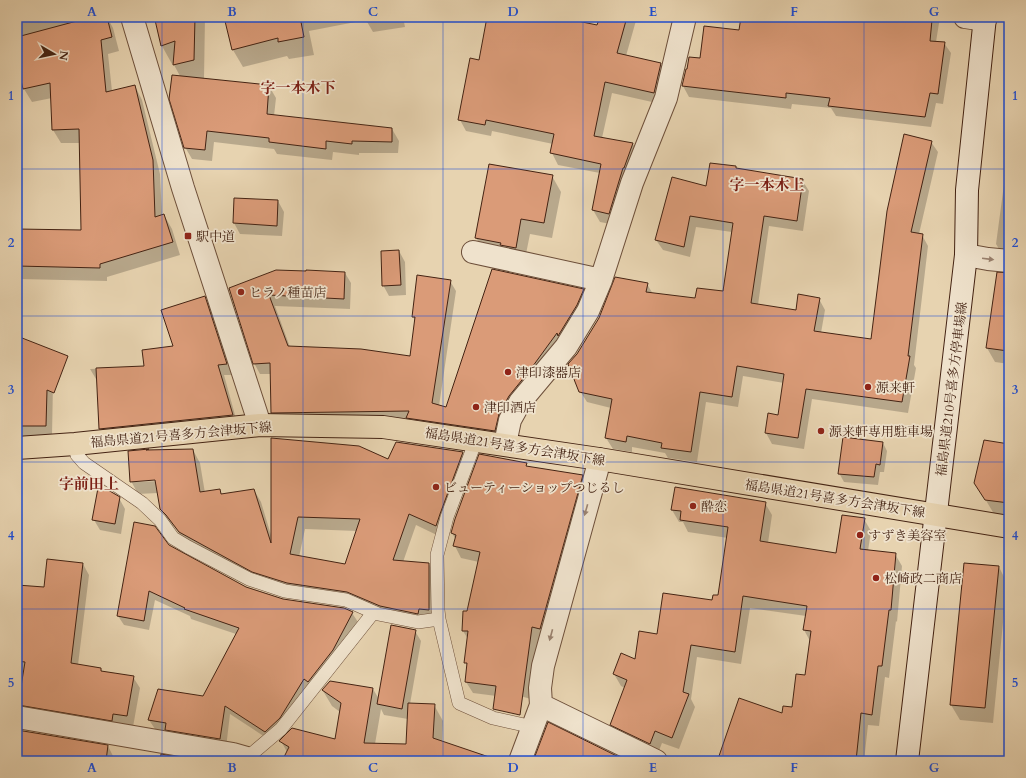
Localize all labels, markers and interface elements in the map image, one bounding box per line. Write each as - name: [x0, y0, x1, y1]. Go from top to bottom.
- text: A: [87, 3, 97, 21]
- text: B: [227, 3, 237, 21]
- text: C: [368, 3, 378, 21]
- text: D: [507, 3, 519, 21]
- text: E: [649, 3, 657, 21]
- text: F: [790, 3, 798, 21]
- text: G: [929, 3, 940, 21]
- north arrow: [34, 34, 74, 74]
- text: N: [55, 50, 72, 62]
- district label: 字一本木下: [260, 78, 336, 98]
- text: 1: [8, 87, 14, 105]
- text: 1: [1012, 87, 1018, 105]
- district label: 字一本木上: [729, 175, 805, 195]
- place label: 駅中道: [196, 228, 235, 246]
- marker: 駅中道: [183, 231, 193, 241]
- text: 2: [8, 234, 15, 252]
- text: 2: [1012, 234, 1019, 252]
- one-way arrow: [982, 256, 994, 262]
- place label: ヒラノ種苗店: [249, 284, 327, 302]
- marker: ヒラノ種苗店: [236, 287, 246, 297]
- street label: 福島県道210号喜多方停車場線: [932, 301, 972, 478]
- place label: 津印漆器店: [516, 364, 581, 382]
- marker: 津印漆器店: [503, 367, 513, 377]
- place label: 源来軒: [876, 379, 915, 397]
- text: 3: [8, 381, 15, 399]
- text: 3: [1012, 381, 1019, 399]
- marker: 源来軒: [863, 382, 873, 392]
- place label: 津印酒店: [484, 399, 536, 417]
- marker: 津印酒店: [471, 402, 481, 412]
- street label: 福島県道21号喜多方会津坂下線: [89, 418, 273, 452]
- place label: 源来軒専用駐車場: [829, 423, 933, 441]
- street label: 福島県道21号喜多方会津坂下線: [423, 424, 606, 470]
- marker: 源来軒専用駐車場: [816, 426, 826, 436]
- district label: 字前田上: [59, 474, 119, 494]
- street label: 福島県道21号喜多方会津坂下線: [743, 476, 926, 522]
- place label: ビューティーショップつじるし: [444, 479, 624, 497]
- marker: ビューティーショップつじるし: [431, 482, 441, 492]
- place label: 酔恋: [701, 498, 727, 516]
- marker: 酔恋: [688, 501, 698, 511]
- one-way arrow: [583, 504, 589, 516]
- text: 4: [8, 527, 15, 545]
- place label: すずき美容室: [868, 527, 946, 545]
- text: 4: [1012, 527, 1019, 545]
- marker: すずき美容室: [855, 530, 865, 540]
- place label: 松崎政二商店: [884, 570, 962, 588]
- marker: 松崎政二商店: [871, 573, 881, 583]
- one-way arrow: [548, 630, 554, 642]
- text: 5: [8, 674, 14, 692]
- text: 5: [1012, 674, 1018, 692]
- text: A: [87, 759, 97, 777]
- text: B: [227, 759, 237, 777]
- text: C: [368, 759, 378, 777]
- text: D: [507, 759, 519, 777]
- text: E: [649, 759, 657, 777]
- text: F: [790, 759, 798, 777]
- text: G: [929, 759, 940, 777]

